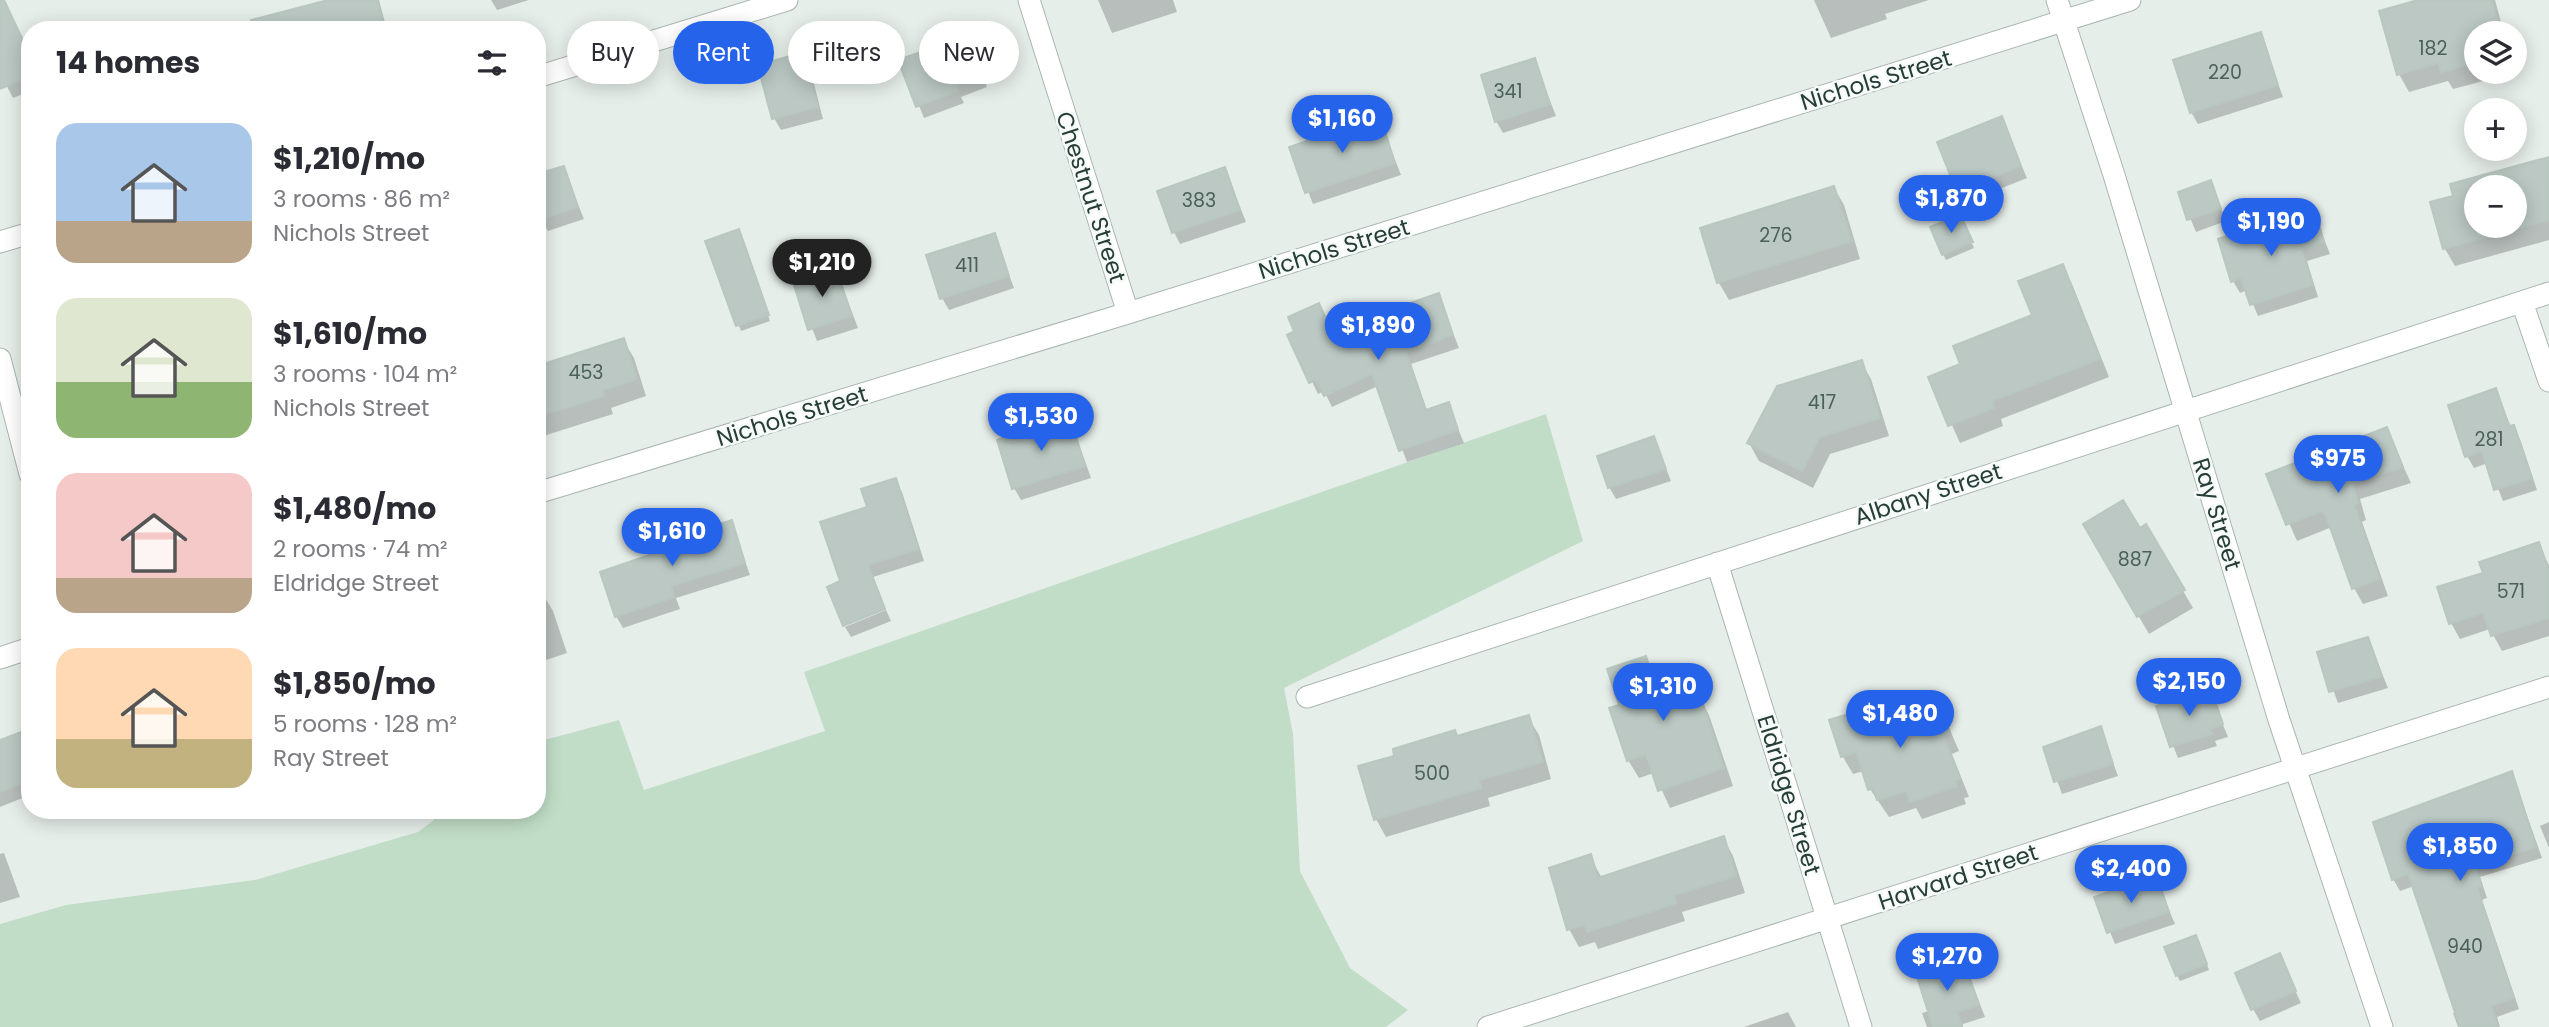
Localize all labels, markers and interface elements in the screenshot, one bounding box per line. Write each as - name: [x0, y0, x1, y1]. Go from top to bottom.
- chip: Buy: [567, 21, 659, 84]
- chip: Rent: [673, 21, 774, 84]
- chip: Filters: [788, 21, 905, 84]
- chip: New: [919, 21, 1019, 84]
- map controls: [2464, 21, 2527, 238]
- button: layers: [2464, 21, 2527, 84]
- house number: 182: [2419, 35, 2448, 62]
- text: 14 homes: [56, 41, 200, 84]
- street label: Nichols Street: [1797, 42, 1955, 118]
- icon: filters: [473, 44, 511, 82]
- house number: 220: [2208, 59, 2242, 86]
- house number: 341: [1493, 78, 1523, 105]
- pin: $1,160: [1285, 96, 1399, 155]
- button: +: [2464, 98, 2527, 161]
- text: $1,160: [1308, 102, 1376, 134]
- street label: Chestnut Street: [1048, 107, 1134, 287]
- text: $1,210/mo: [273, 137, 425, 180]
- icon: home: [112, 151, 196, 235]
- button: −: [2464, 175, 2527, 238]
- pin: $1,870: [1894, 176, 2008, 235]
- text: $1,870: [1915, 182, 1987, 214]
- text: 3 rooms · 86 m²: [273, 183, 450, 215]
- house number: 383: [1182, 187, 1216, 214]
- pin: $1,190: [2214, 198, 2328, 258]
- text: $1,190: [2237, 205, 2305, 237]
- street label: Nichols Street: [1255, 211, 1413, 287]
- text: Nichols Street: [273, 217, 429, 249]
- house number: 276: [1759, 222, 1793, 249]
- pin: $1,210: [765, 240, 879, 299]
- text: $1,210: [788, 246, 856, 278]
- house number: 411: [955, 252, 979, 279]
- pin: $1,890: [1321, 302, 1435, 362]
- text: $1,890: [1341, 309, 1415, 341]
- text: $1,610/mo: [273, 312, 427, 355]
- icon: home: [112, 326, 196, 410]
- text: 3 rooms · 104 m²: [273, 358, 457, 390]
- house number: 453: [568, 359, 604, 386]
- street label: Nichols Street: [713, 378, 871, 454]
- house number: 417: [1808, 389, 1836, 416]
- text: Nichols Street: [273, 392, 429, 424]
- pin: $1,530: [984, 393, 1098, 453]
- text: $1,530: [1004, 400, 1078, 432]
- house number: 281: [2475, 426, 2504, 453]
- pin: $975: [2297, 435, 2379, 495]
- text: $975: [2310, 442, 2366, 474]
- street label: Ray Street: [2185, 454, 2249, 574]
- street label: Albany Street: [1850, 455, 2006, 533]
- text: $1,480/mo: [273, 487, 436, 530]
- icon: home: [112, 501, 196, 585]
- pin: $1,610: [615, 508, 729, 568]
- text: $1,610: [638, 515, 706, 547]
- text: 2 rooms · 74 m²: [273, 533, 448, 565]
- house number: 887: [2118, 546, 2152, 573]
- text: Eldridge Street: [273, 567, 439, 599]
- house number: 571: [2497, 578, 2525, 605]
- pin: $2,150: [2132, 658, 2246, 718]
- text: $1,850/mo: [273, 662, 436, 705]
- pin: $1,310: [1606, 664, 1720, 723]
- text: $2,150: [2152, 665, 2226, 697]
- text: $1,310: [1629, 670, 1697, 702]
- icon: home: [112, 676, 196, 760]
- pin: $1,480: [1843, 690, 1957, 750]
- text: $1,480: [1862, 697, 1938, 729]
- text: 5 rooms · 128 m²: [273, 708, 457, 740]
- street label: Eldridge Street: [1749, 711, 1829, 879]
- text: Ray Street: [273, 742, 389, 774]
- house number: 500: [1414, 760, 1450, 787]
- pin: $1,850: [2403, 824, 2517, 883]
- text: $1,850: [2422, 830, 2498, 862]
- street label: Harvard Street: [1874, 836, 2042, 918]
- pin: $2,400: [2074, 846, 2188, 905]
- text: $2,400: [2091, 852, 2171, 884]
- house number: 940: [2447, 933, 2483, 960]
- pin: $1,270: [1890, 934, 2004, 993]
- text: $1,270: [1912, 940, 1982, 972]

